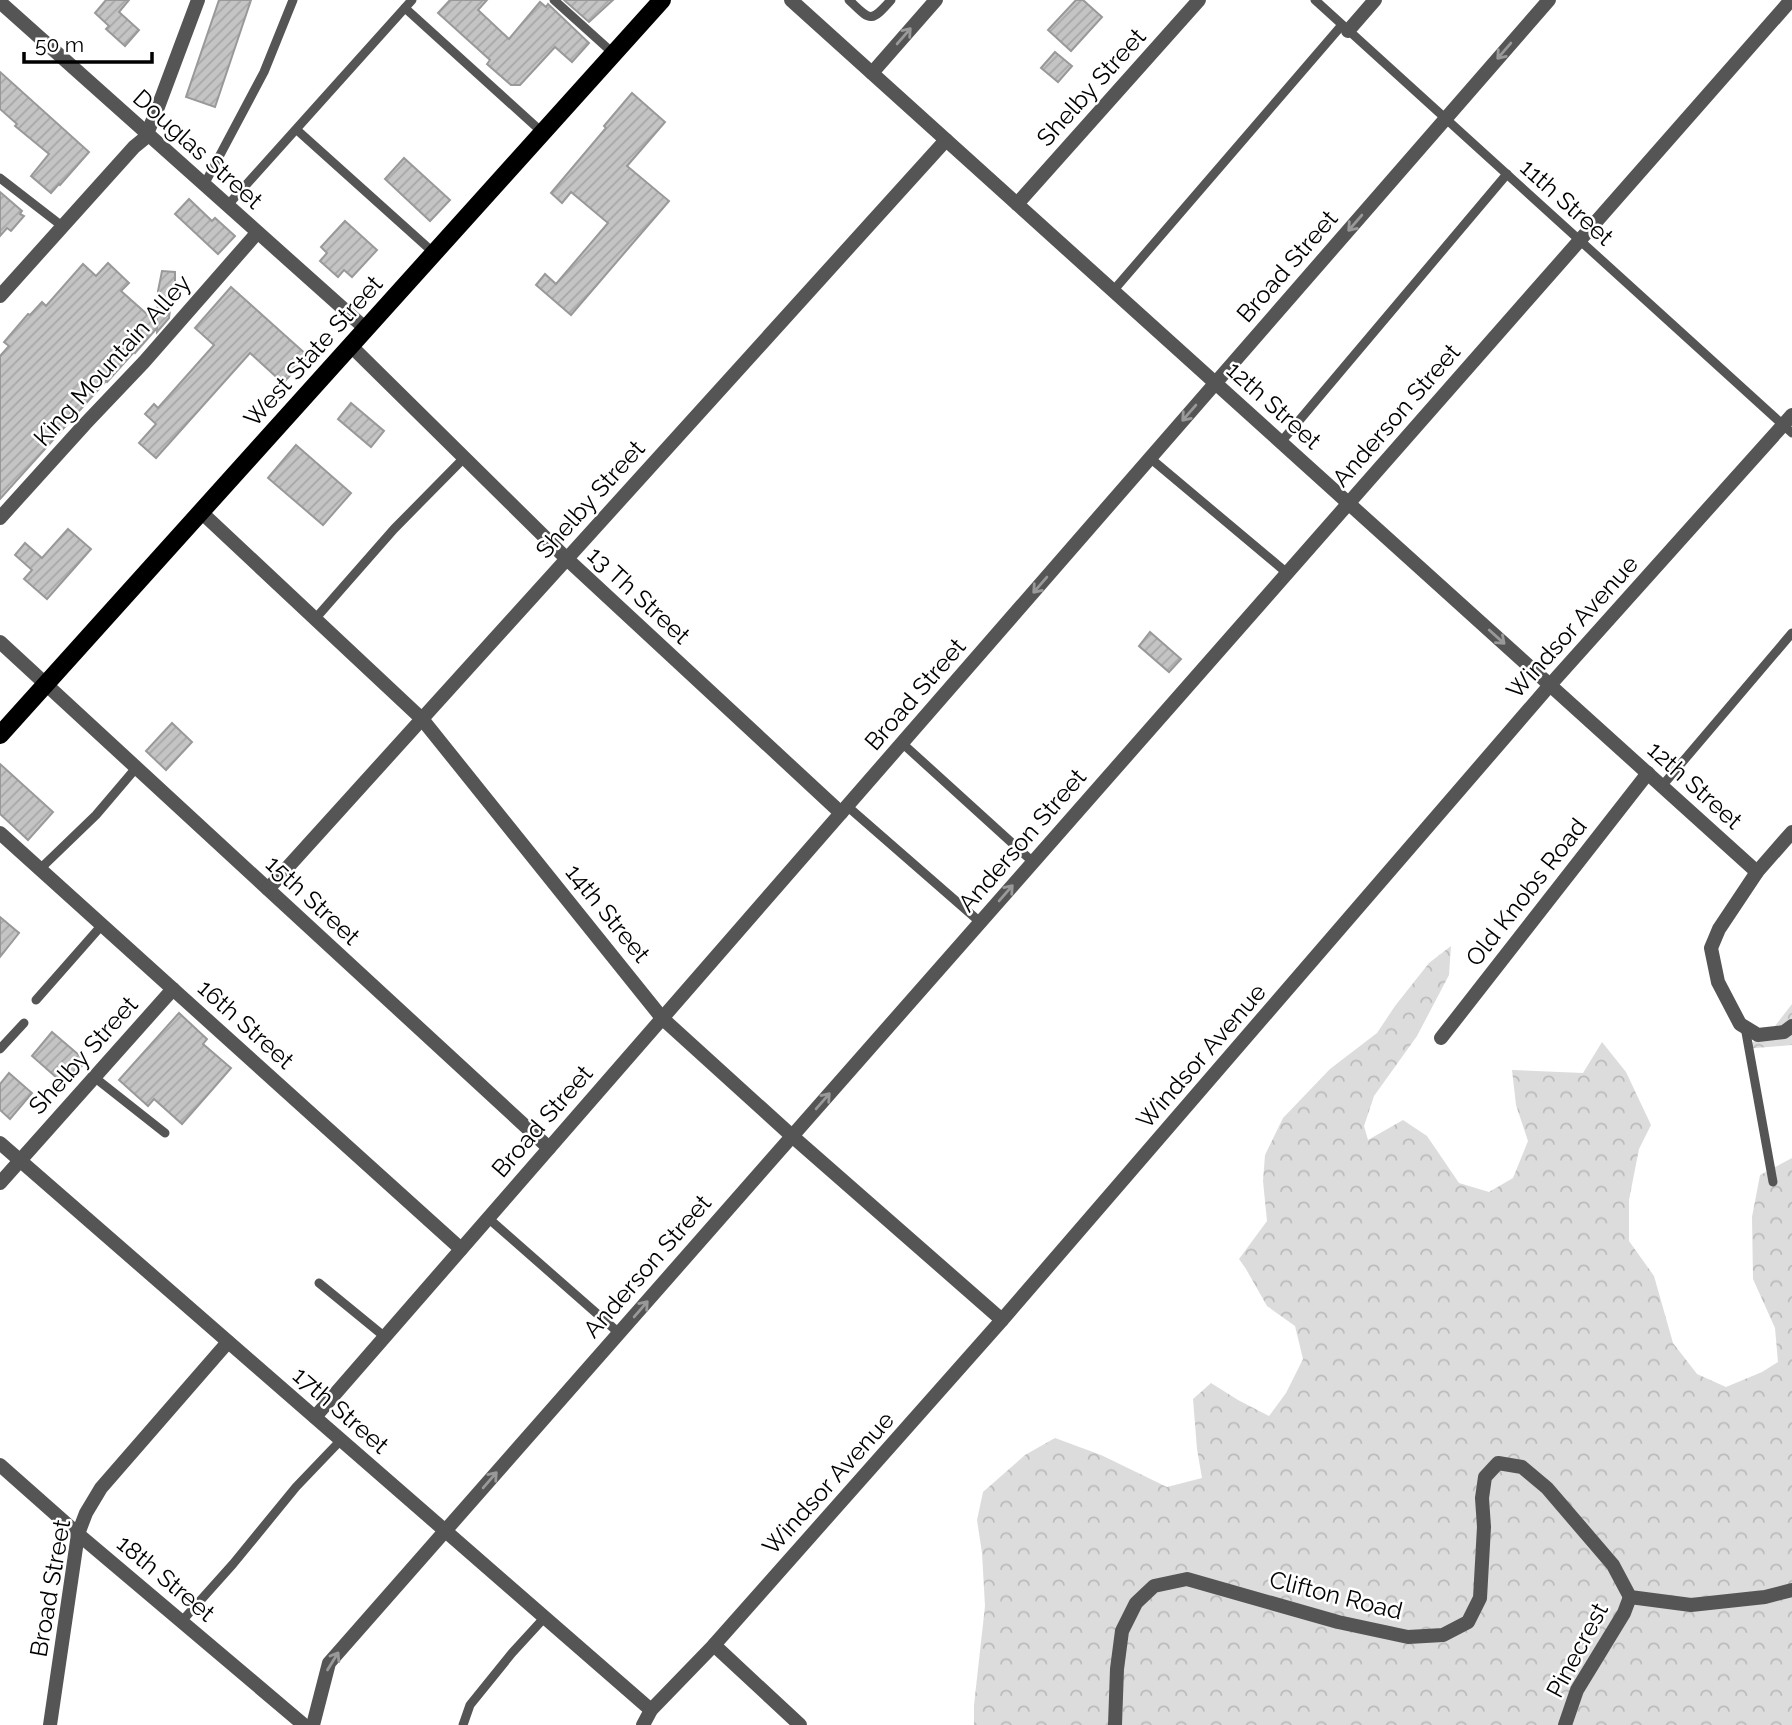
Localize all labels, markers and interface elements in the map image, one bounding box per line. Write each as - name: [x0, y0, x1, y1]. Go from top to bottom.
- scale bar: [24, 21, 152, 65]
- street label: Shelby Street: [1031, 22, 1151, 152]
- one-way arrow: [895, 28, 911, 46]
- text: 50 m: [35, 32, 84, 57]
- one-way arrow: [1496, 42, 1512, 60]
- street label: Douglas Street: [127, 83, 269, 215]
- street label: 11th Street: [1514, 153, 1620, 251]
- street label: Broad Street: [1230, 204, 1344, 328]
- one-way arrow: [1347, 214, 1363, 232]
- street label: King Mountain Alley: [27, 268, 197, 452]
- street label: West State Street: [238, 269, 388, 433]
- street label: Anderson Street: [1326, 337, 1466, 493]
- street label: 12th Street: [1221, 355, 1327, 455]
- one-way arrow: [1181, 404, 1197, 422]
- street label: Shelby Street: [530, 434, 650, 564]
- street label: 13 Th Street: [582, 540, 696, 650]
- street label: Windsor Avenue: [1500, 549, 1644, 705]
- one-way arrow: [1032, 575, 1048, 593]
- one-way arrow: [1488, 629, 1505, 646]
- street label: Broad Street: [858, 632, 972, 756]
- street label: 12th Street: [1642, 735, 1748, 835]
- street label: Anderson Street: [952, 762, 1092, 918]
- street label: Old Knobs Road: [1459, 812, 1593, 972]
- street label: 15th Street: [260, 849, 366, 951]
- street label: 14th Street: [560, 858, 656, 968]
- one-way arrow: [998, 884, 1014, 902]
- street label: 16th Street: [192, 973, 300, 1075]
- street label: Windsor Avenue: [1130, 978, 1272, 1134]
- street label: Shelby Street: [23, 990, 143, 1120]
- street label: Broad Street: [485, 1059, 599, 1183]
- one-way arrow: [815, 1092, 831, 1110]
- street label: Anderson Street: [577, 1188, 717, 1344]
- one-way arrow: [632, 1300, 648, 1318]
- street label: 17th Street: [287, 1360, 395, 1460]
- street label: Windsor Avenue: [756, 1405, 900, 1561]
- one-way arrow: [482, 1471, 498, 1489]
- street label: Broad Street: [24, 1517, 76, 1659]
- street label: 18th Street: [111, 1529, 221, 1627]
- street label: Clifton Road: [1267, 1564, 1405, 1626]
- street label: Pinecrest: [1540, 1598, 1614, 1702]
- one-way arrow: [326, 1652, 341, 1671]

